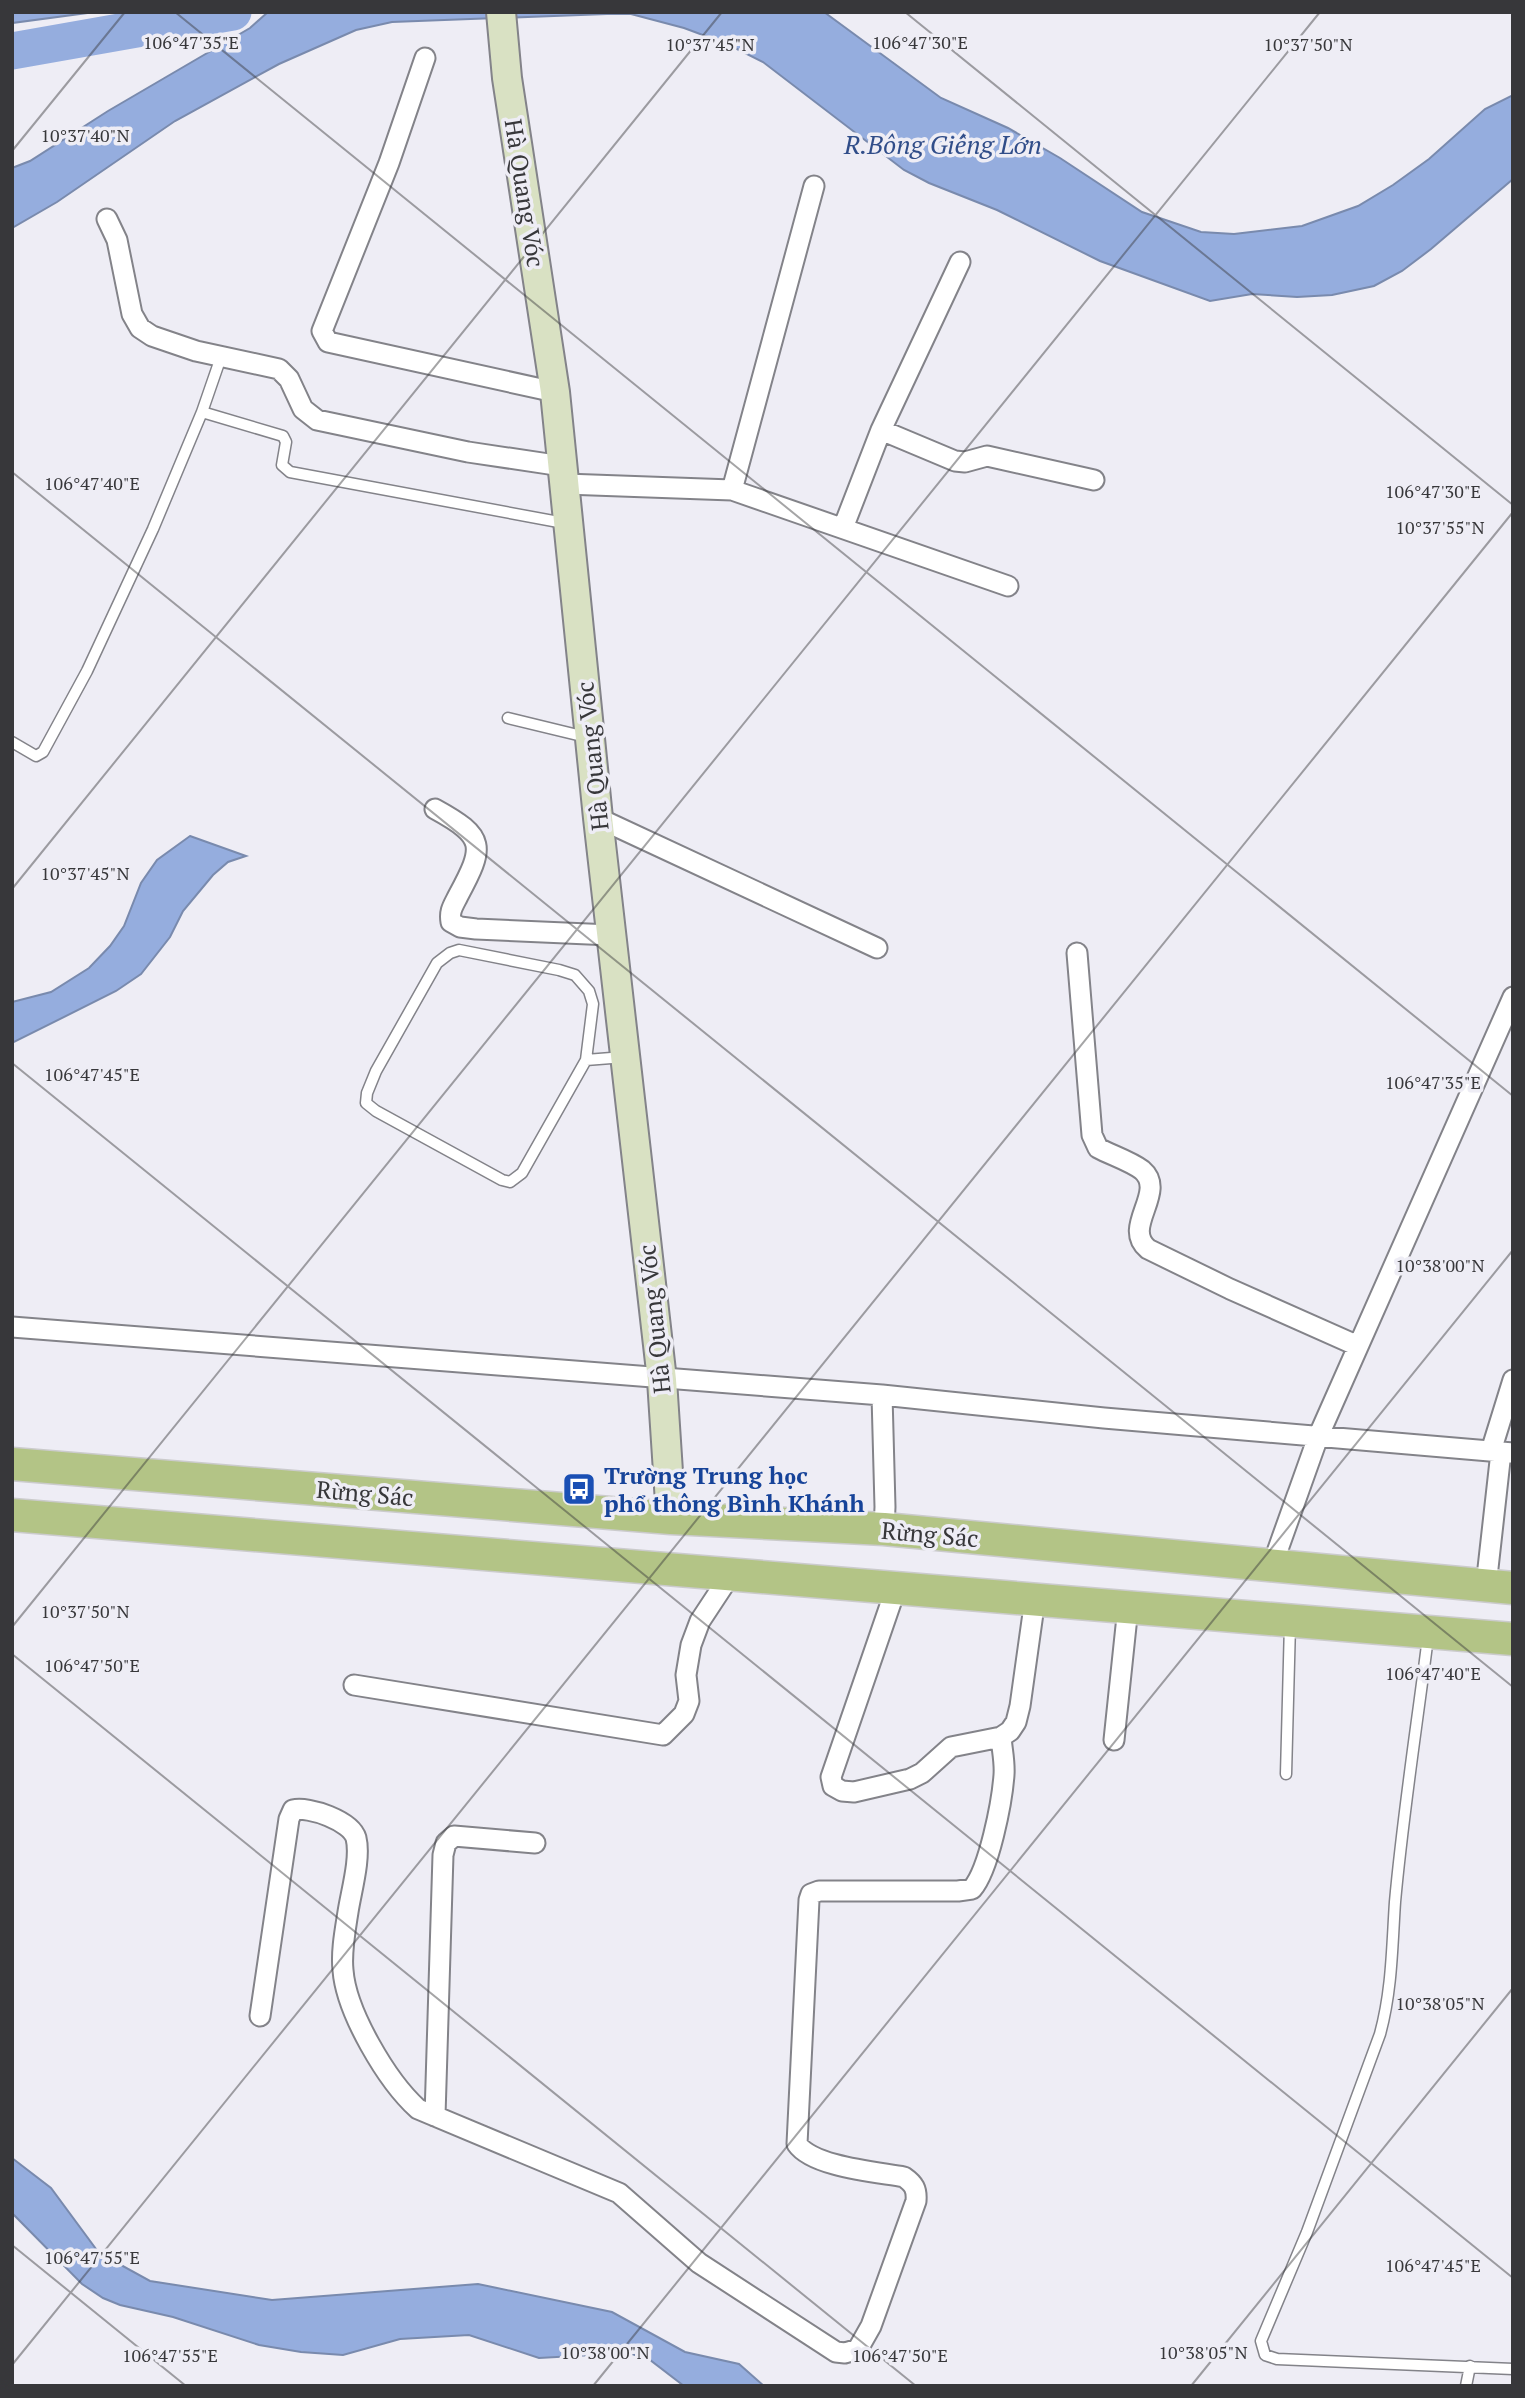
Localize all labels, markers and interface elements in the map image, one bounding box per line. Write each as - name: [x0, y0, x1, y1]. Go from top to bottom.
- text: 106°47'35"E: [143, 30, 239, 54]
- text: 106°47'30"E: [872, 30, 968, 54]
- text: 10°37'45"N: [665, 32, 755, 56]
- text: 10°37'50"N: [1263, 32, 1353, 56]
- street label: Hà Quang Vóc: [497, 117, 553, 269]
- text: 10°37'40"N: [40, 123, 130, 147]
- water label: R.Bông Giếng Lớn: [843, 127, 1042, 161]
- text: 106°47'40"E: [44, 471, 140, 495]
- text: 106°47'30"E: [1385, 479, 1481, 503]
- text: 10°37'55"N: [1395, 515, 1485, 539]
- street label: Hà Quang Vóc: [568, 680, 616, 832]
- text: 10°37'45"N: [40, 861, 130, 885]
- text: 106°47'45"E: [44, 1062, 140, 1086]
- text: 106°47'35"E: [1385, 1070, 1481, 1094]
- street label: Hà Quang Vóc: [630, 1243, 678, 1395]
- text: 10°38'00"N: [1395, 1253, 1485, 1277]
- place label: Trường Trung học phổ thông Bình Khánh: [604, 1459, 865, 1519]
- bus stop icon: Trường Trung học phổ thông Bình Khánh: [560, 1470, 598, 1508]
- street label: Rừng Sác: [315, 1473, 415, 1513]
- street label: Rừng Sác: [880, 1514, 980, 1554]
- text: 10°37'50"N: [40, 1599, 130, 1623]
- text: 106°47'50"E: [44, 1653, 140, 1677]
- text: 106°47'40"E: [1385, 1661, 1481, 1685]
- text: 10°38'05"N: [1395, 1991, 1485, 2015]
- text: 106°47'55"E: [44, 2245, 140, 2269]
- text: 106°47'45"E: [1385, 2253, 1481, 2277]
- text: 10°38'00"N: [560, 2340, 650, 2364]
- text: 10°38'05"N: [1158, 2340, 1248, 2364]
- text: 106°47'55"E: [122, 2343, 218, 2367]
- text: 106°47'50"E: [852, 2343, 948, 2367]

